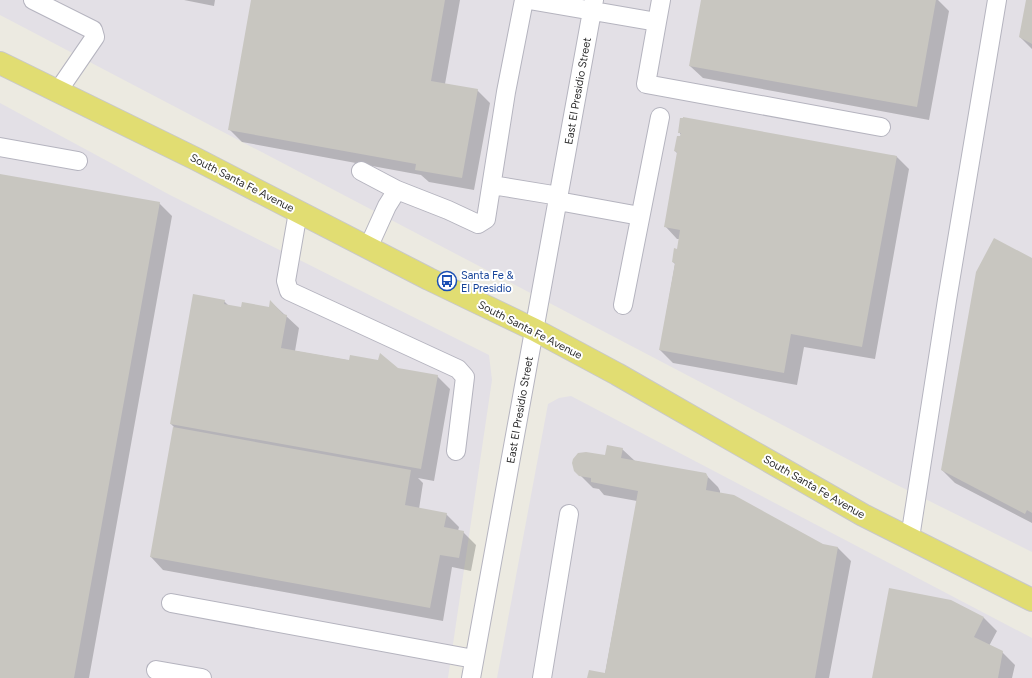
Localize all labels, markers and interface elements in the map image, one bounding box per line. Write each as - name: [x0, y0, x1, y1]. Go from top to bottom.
- street label: East El Presidio Street: [562, 36, 594, 146]
- street label: South Santa Fe Avenue: [188, 151, 296, 215]
- place label: Santa Fe & El Presidio: [461, 269, 514, 295]
- bus stop icon: Santa Fe & El Presidio: [436, 270, 458, 292]
- street label: South Santa Fe Avenue: [476, 298, 584, 362]
- street label: East El Presidio Street: [504, 355, 536, 465]
- street label: South Santa Fe Avenue: [761, 453, 867, 521]

